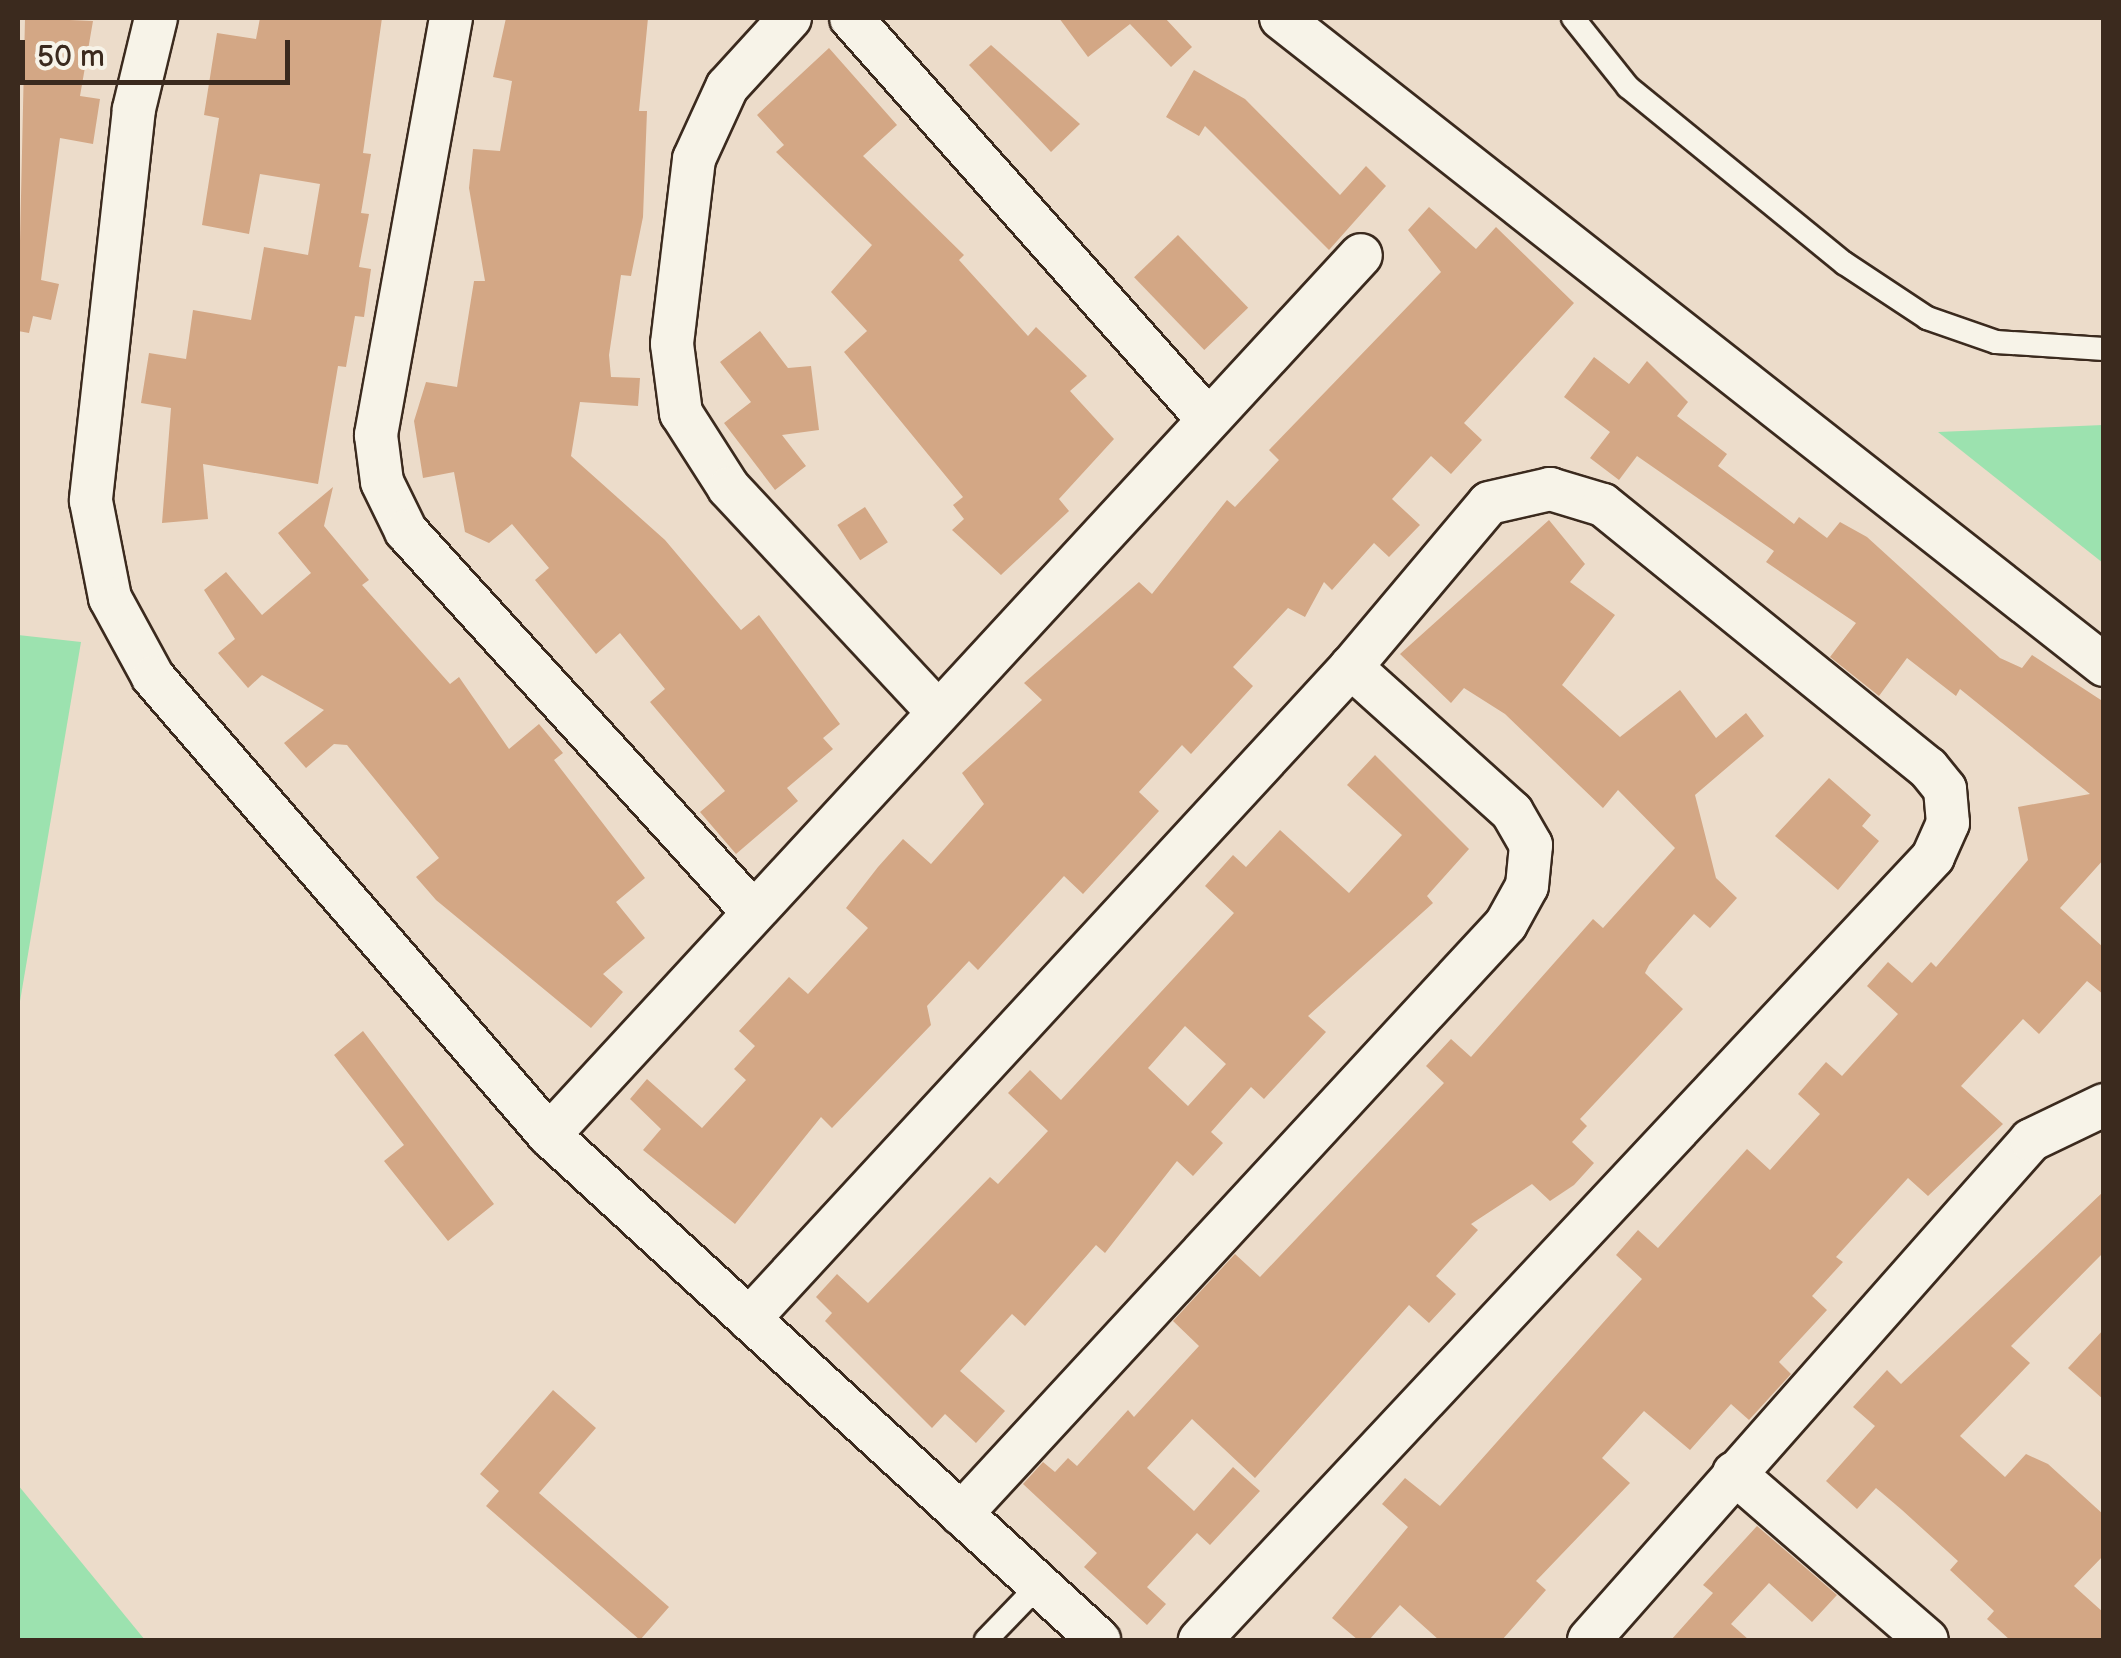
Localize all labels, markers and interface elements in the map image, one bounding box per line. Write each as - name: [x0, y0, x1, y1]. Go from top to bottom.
- scale bar: [25, 20, 295, 82]
- text: 50 m: [37, 39, 105, 75]

